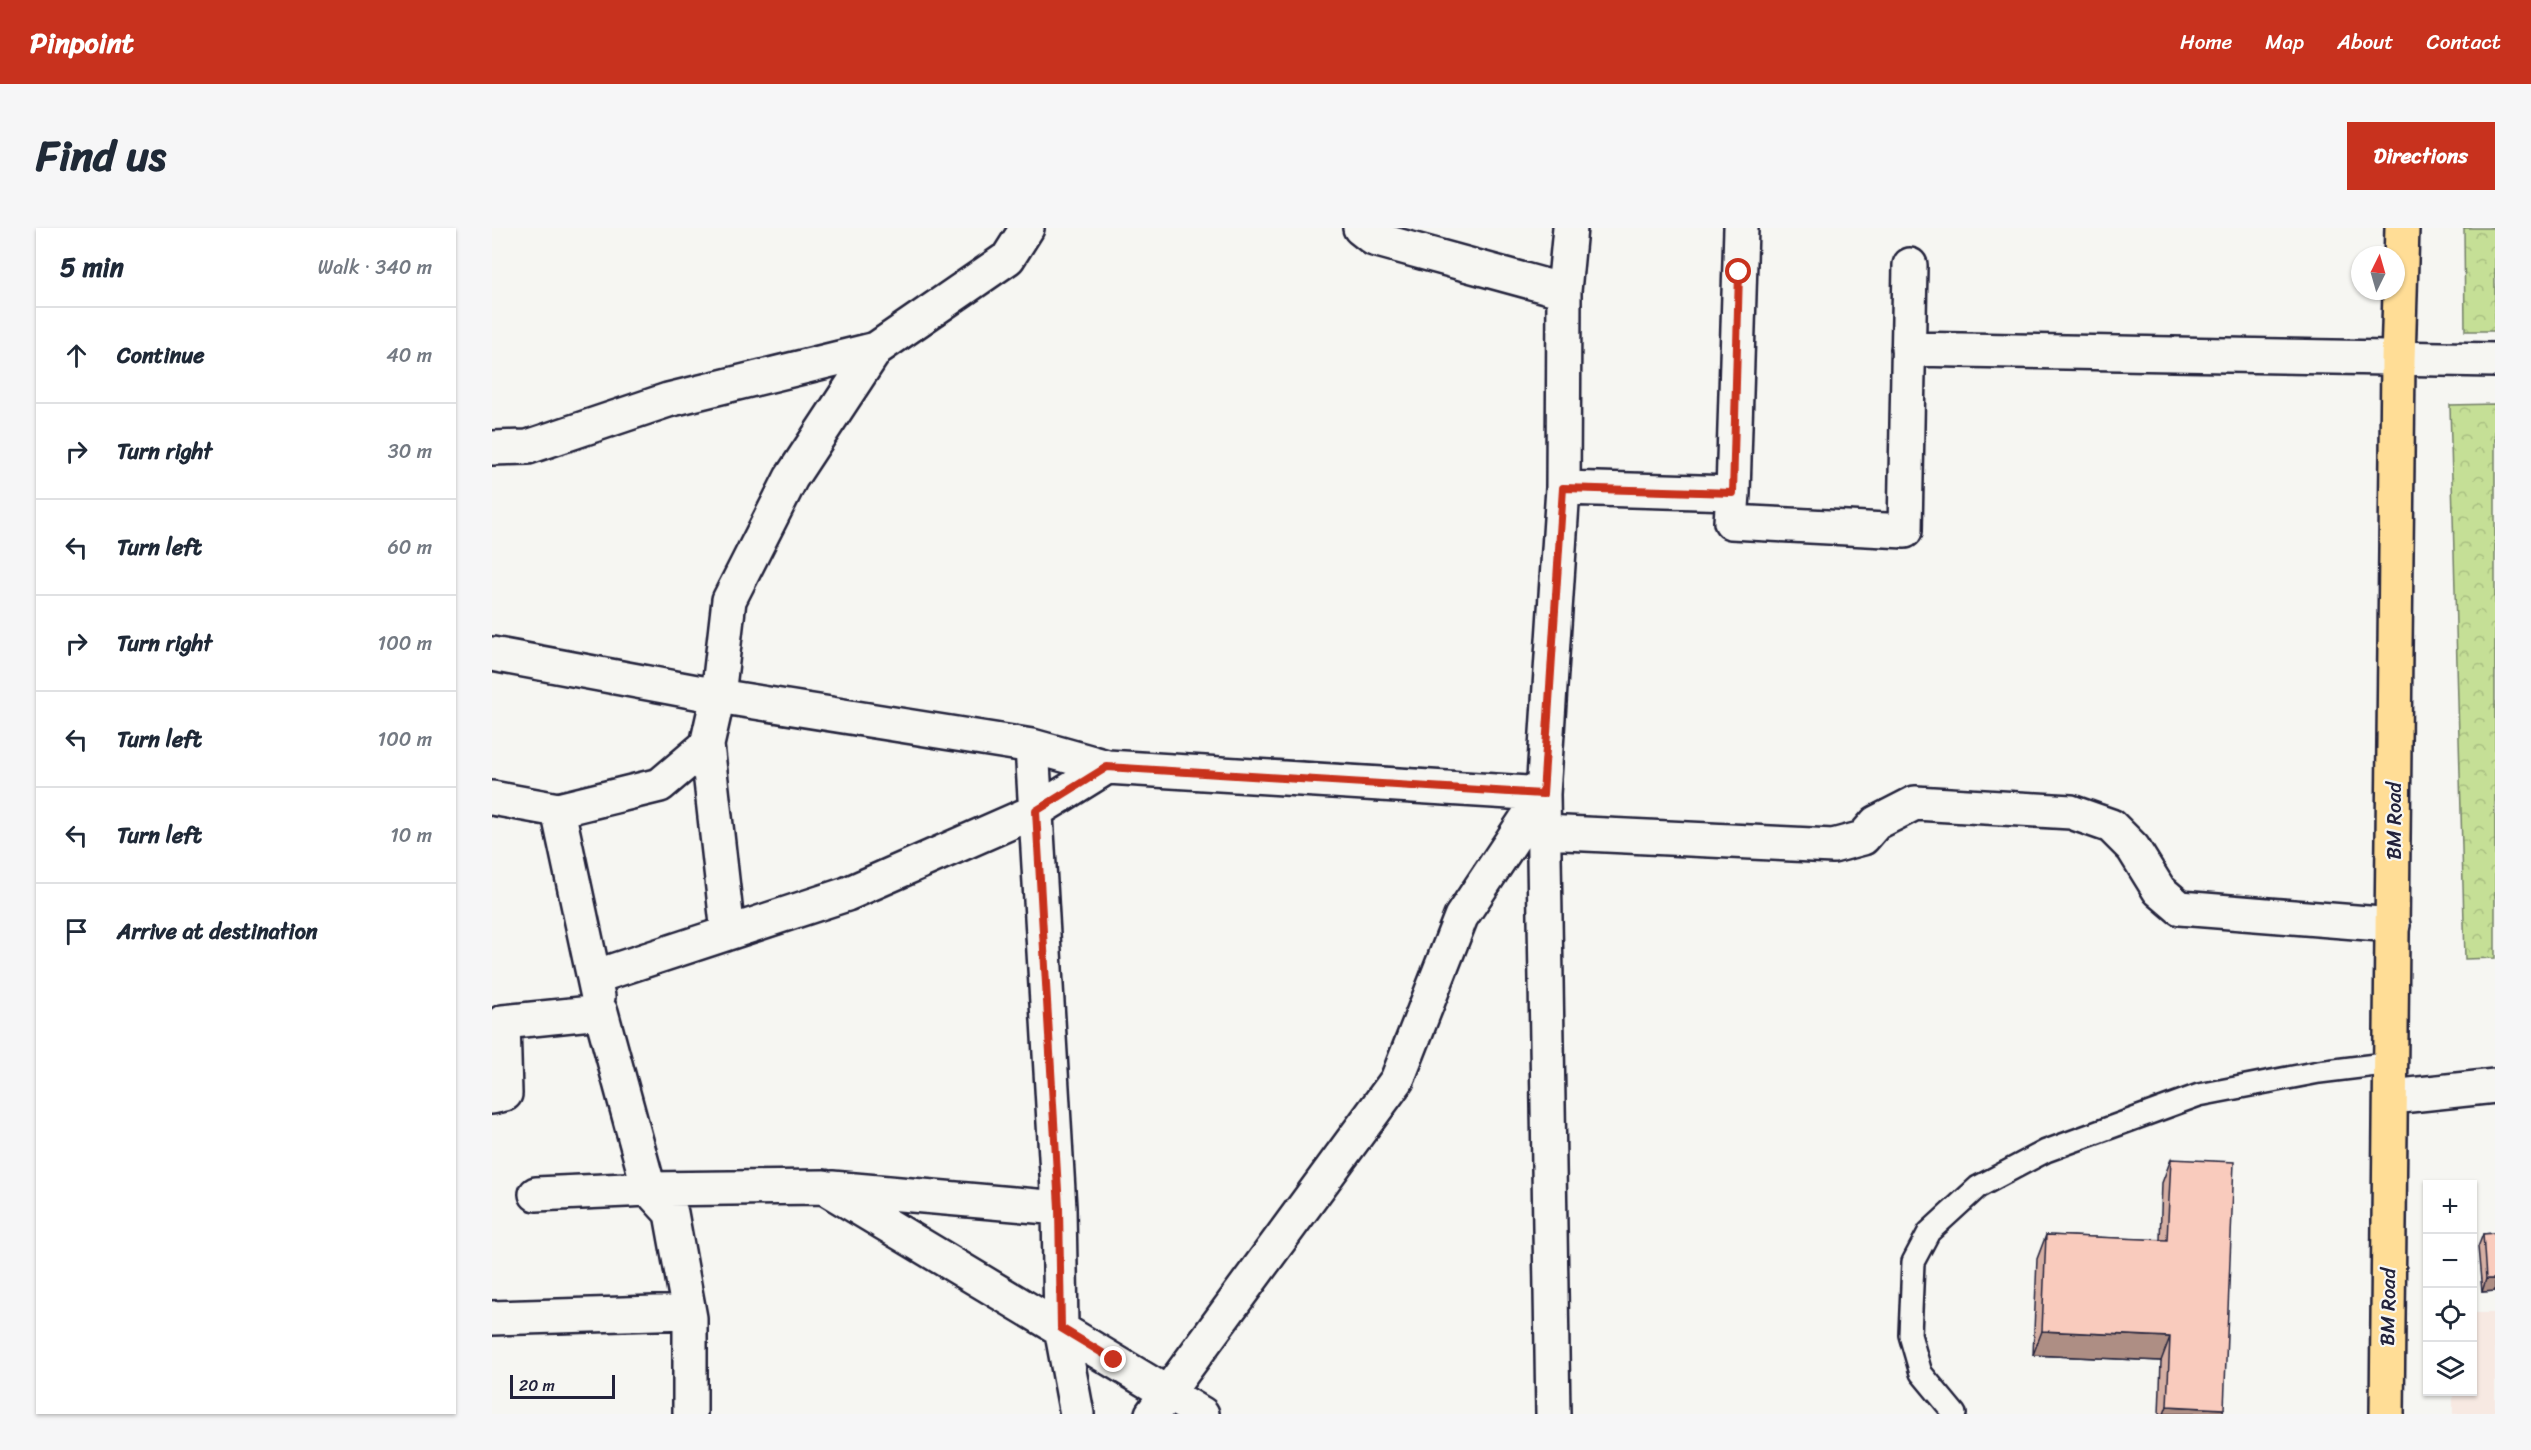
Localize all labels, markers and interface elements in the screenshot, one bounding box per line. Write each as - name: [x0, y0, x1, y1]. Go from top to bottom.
- text: Pinpoint: [30, 18, 134, 67]
- text: Home: [2180, 23, 2232, 61]
- text: Map: [2265, 23, 2304, 61]
- text: About: [2337, 23, 2394, 61]
- text: Contact: [2427, 23, 2501, 61]
- text: Find us: [36, 119, 166, 193]
- button: Directions: [2347, 122, 2495, 190]
- text: 5 min: [60, 244, 124, 290]
- north arrow: [2351, 246, 2405, 300]
- text: Walk · 340 m: [318, 250, 432, 285]
- route start: [1725, 258, 1751, 284]
- text: Continue: [117, 336, 205, 375]
- text: 40 m: [386, 338, 432, 373]
- icon: ahead: [60, 339, 93, 372]
- text: Turn right: [117, 432, 212, 471]
- text: 30 m: [388, 434, 432, 469]
- icon: right: [60, 435, 93, 468]
- text: Turn left: [117, 528, 202, 567]
- text: 60 m: [387, 530, 432, 565]
- icon: left: [60, 531, 93, 564]
- text: Turn right: [117, 624, 212, 663]
- text: 100 m: [378, 626, 432, 661]
- icon: right: [60, 627, 93, 660]
- text: Turn left: [117, 720, 202, 759]
- text: 100 m: [378, 722, 432, 757]
- icon: left: [60, 723, 93, 756]
- street label: BM Road: [2377, 781, 2412, 860]
- text: Turn left: [117, 816, 202, 855]
- text: 10 m: [390, 818, 432, 853]
- icon: left: [60, 819, 93, 852]
- text: Arrive at destination: [117, 912, 318, 951]
- icon: arrive: [60, 915, 93, 948]
- map controls: [2423, 1180, 2477, 1396]
- button: +: [2423, 1180, 2477, 1234]
- button: −: [2423, 1234, 2477, 1288]
- street label: BM Road: [2370, 1266, 2406, 1346]
- button: locate: [2423, 1288, 2477, 1342]
- button: layers: [2423, 1342, 2477, 1396]
- route end: [1100, 1346, 1126, 1372]
- text: 20 m: [519, 1371, 555, 1400]
- scale bar: [510, 1372, 615, 1400]

